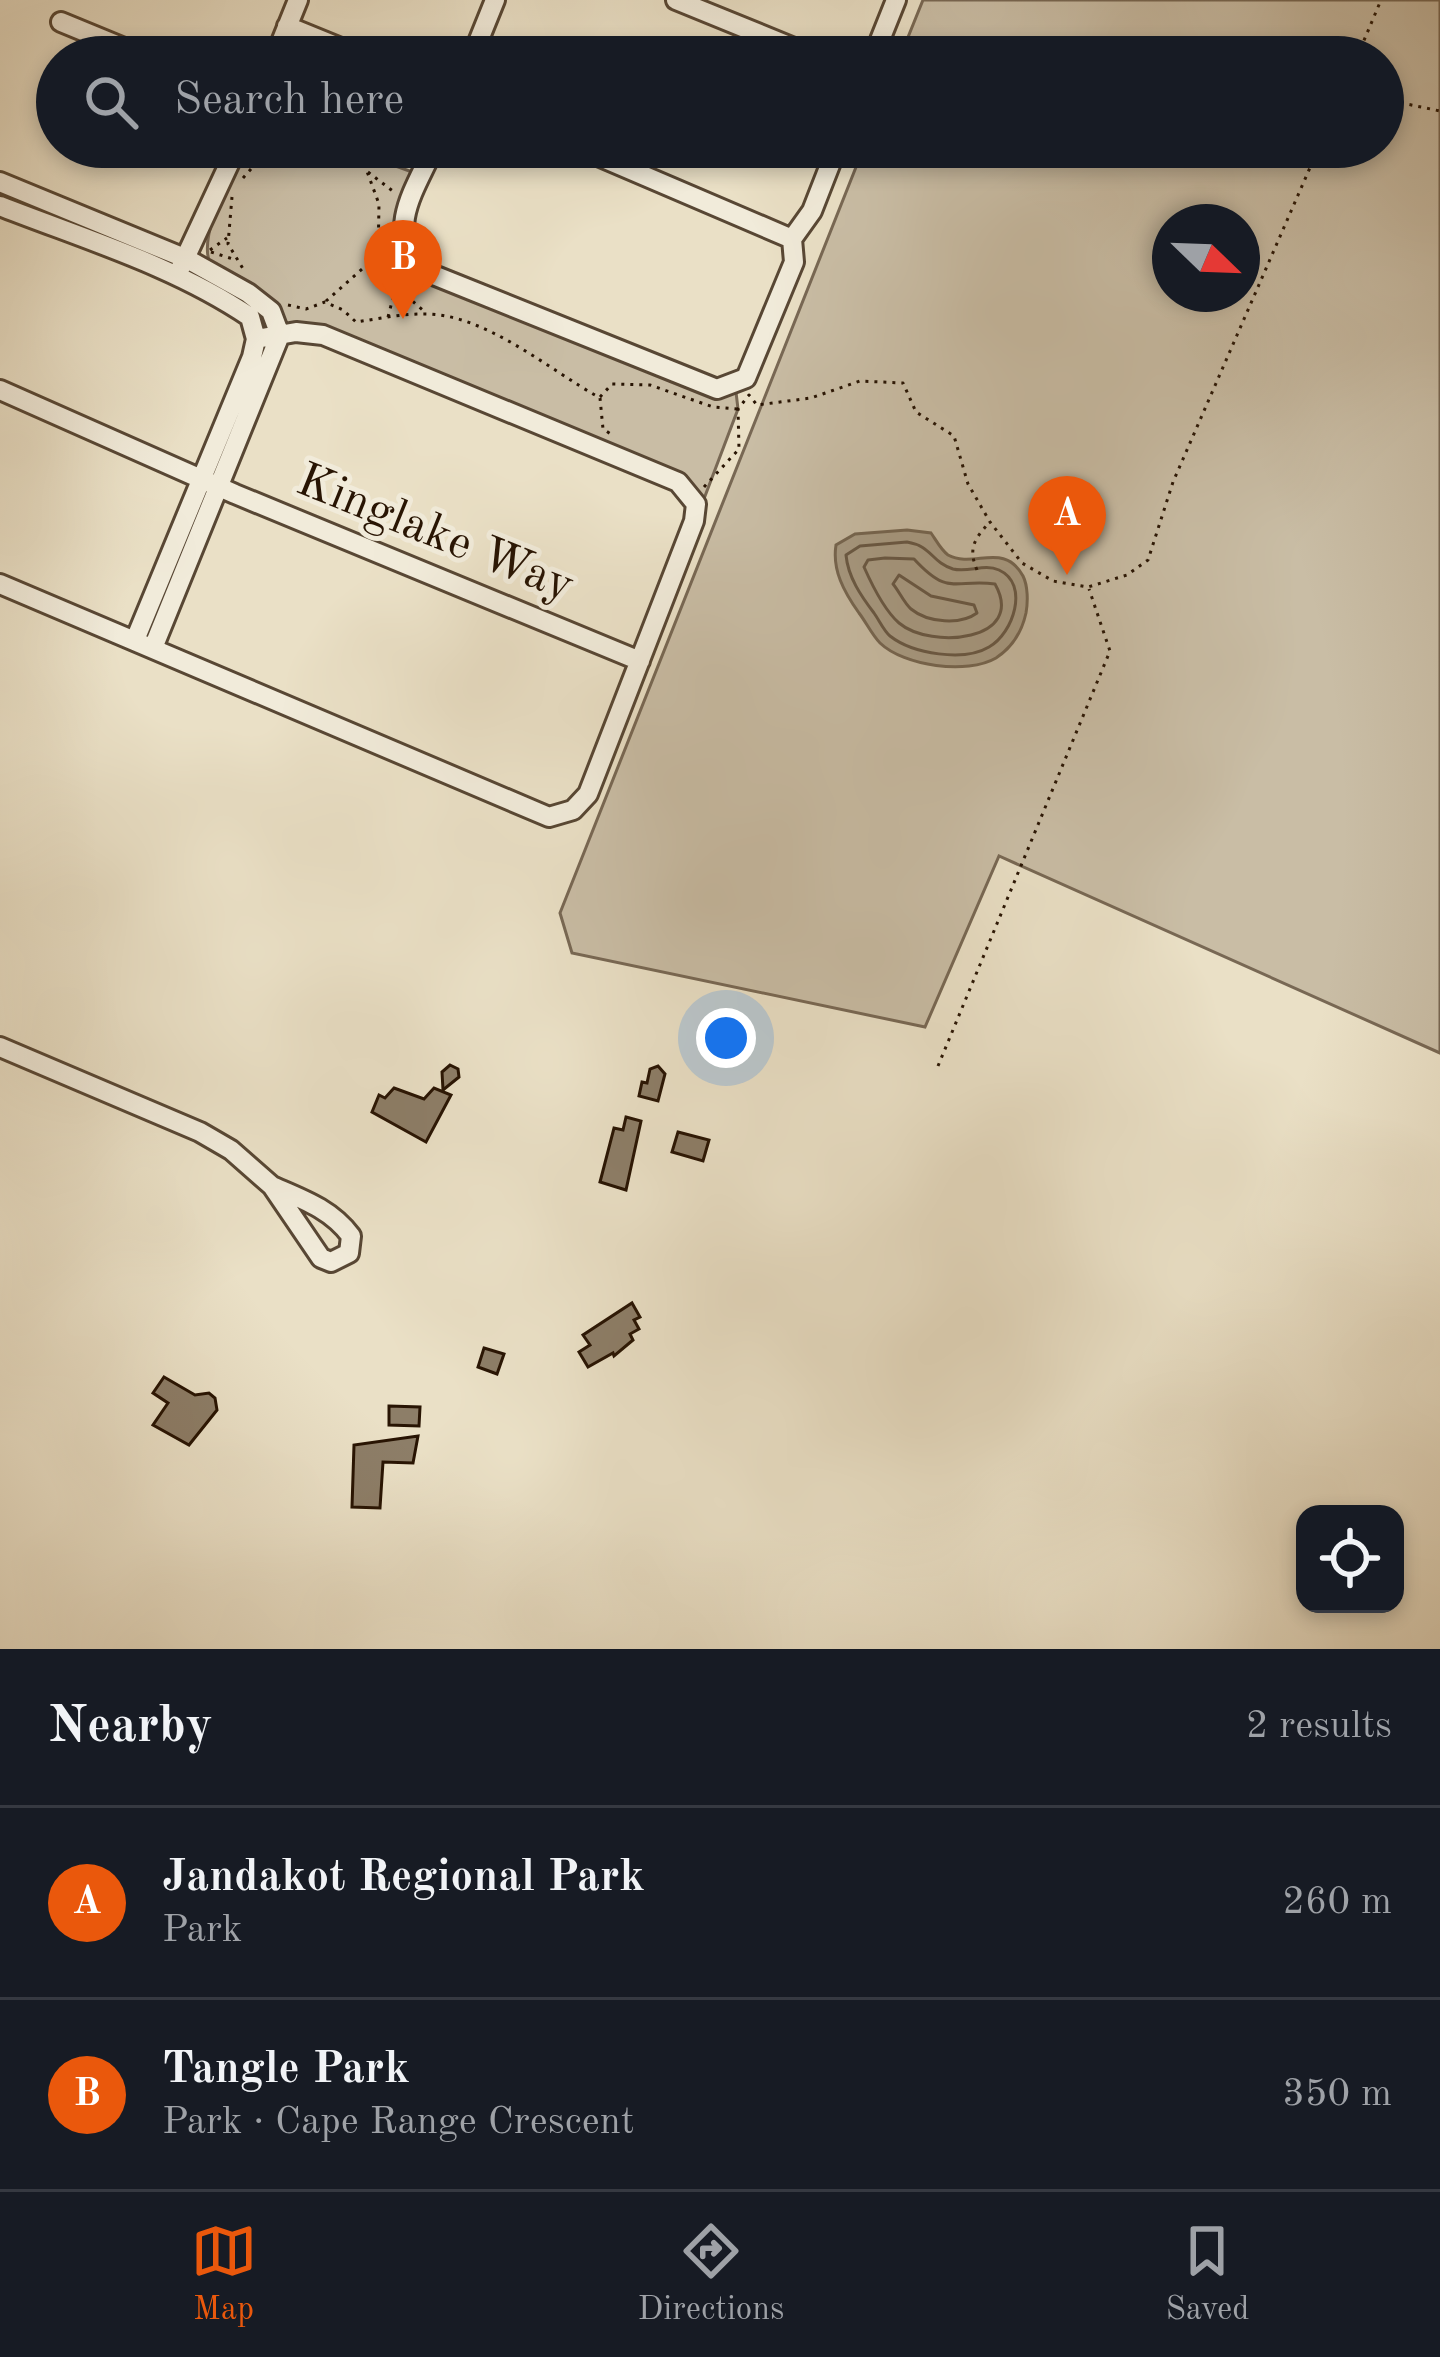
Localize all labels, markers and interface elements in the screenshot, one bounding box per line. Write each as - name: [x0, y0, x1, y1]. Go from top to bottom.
- search box: [36, 36, 1404, 168]
- icon: search: [78, 69, 144, 135]
- text: Search here: [174, 79, 404, 124]
- north arrow: [1152, 204, 1260, 312]
- pin: B: [364, 220, 442, 319]
- street label: Kinglake Way: [290, 457, 580, 611]
- pin: A: [1028, 476, 1106, 575]
- your location: [696, 1008, 756, 1068]
- map controls: [1296, 1505, 1404, 1613]
- button: locate: [1296, 1505, 1404, 1613]
- text: Nearby: [48, 1702, 213, 1753]
- text: 2 results: [1246, 1707, 1392, 1746]
- text: Jandakot Regional Park: [162, 1856, 645, 1901]
- text: A: [72, 1883, 102, 1922]
- text: 260 m: [1282, 1883, 1392, 1922]
- text: Park: [162, 1911, 242, 1950]
- text: Tangle Park: [162, 2048, 410, 2093]
- text: B: [73, 2075, 101, 2114]
- text: 350 m: [1282, 2075, 1392, 2114]
- text: Park · Cape Range Crescent: [162, 2103, 634, 2142]
- tab: Map: [191, 2218, 257, 2331]
- tab: Directions: [638, 2218, 784, 2331]
- tab: Saved: [1165, 2218, 1249, 2331]

